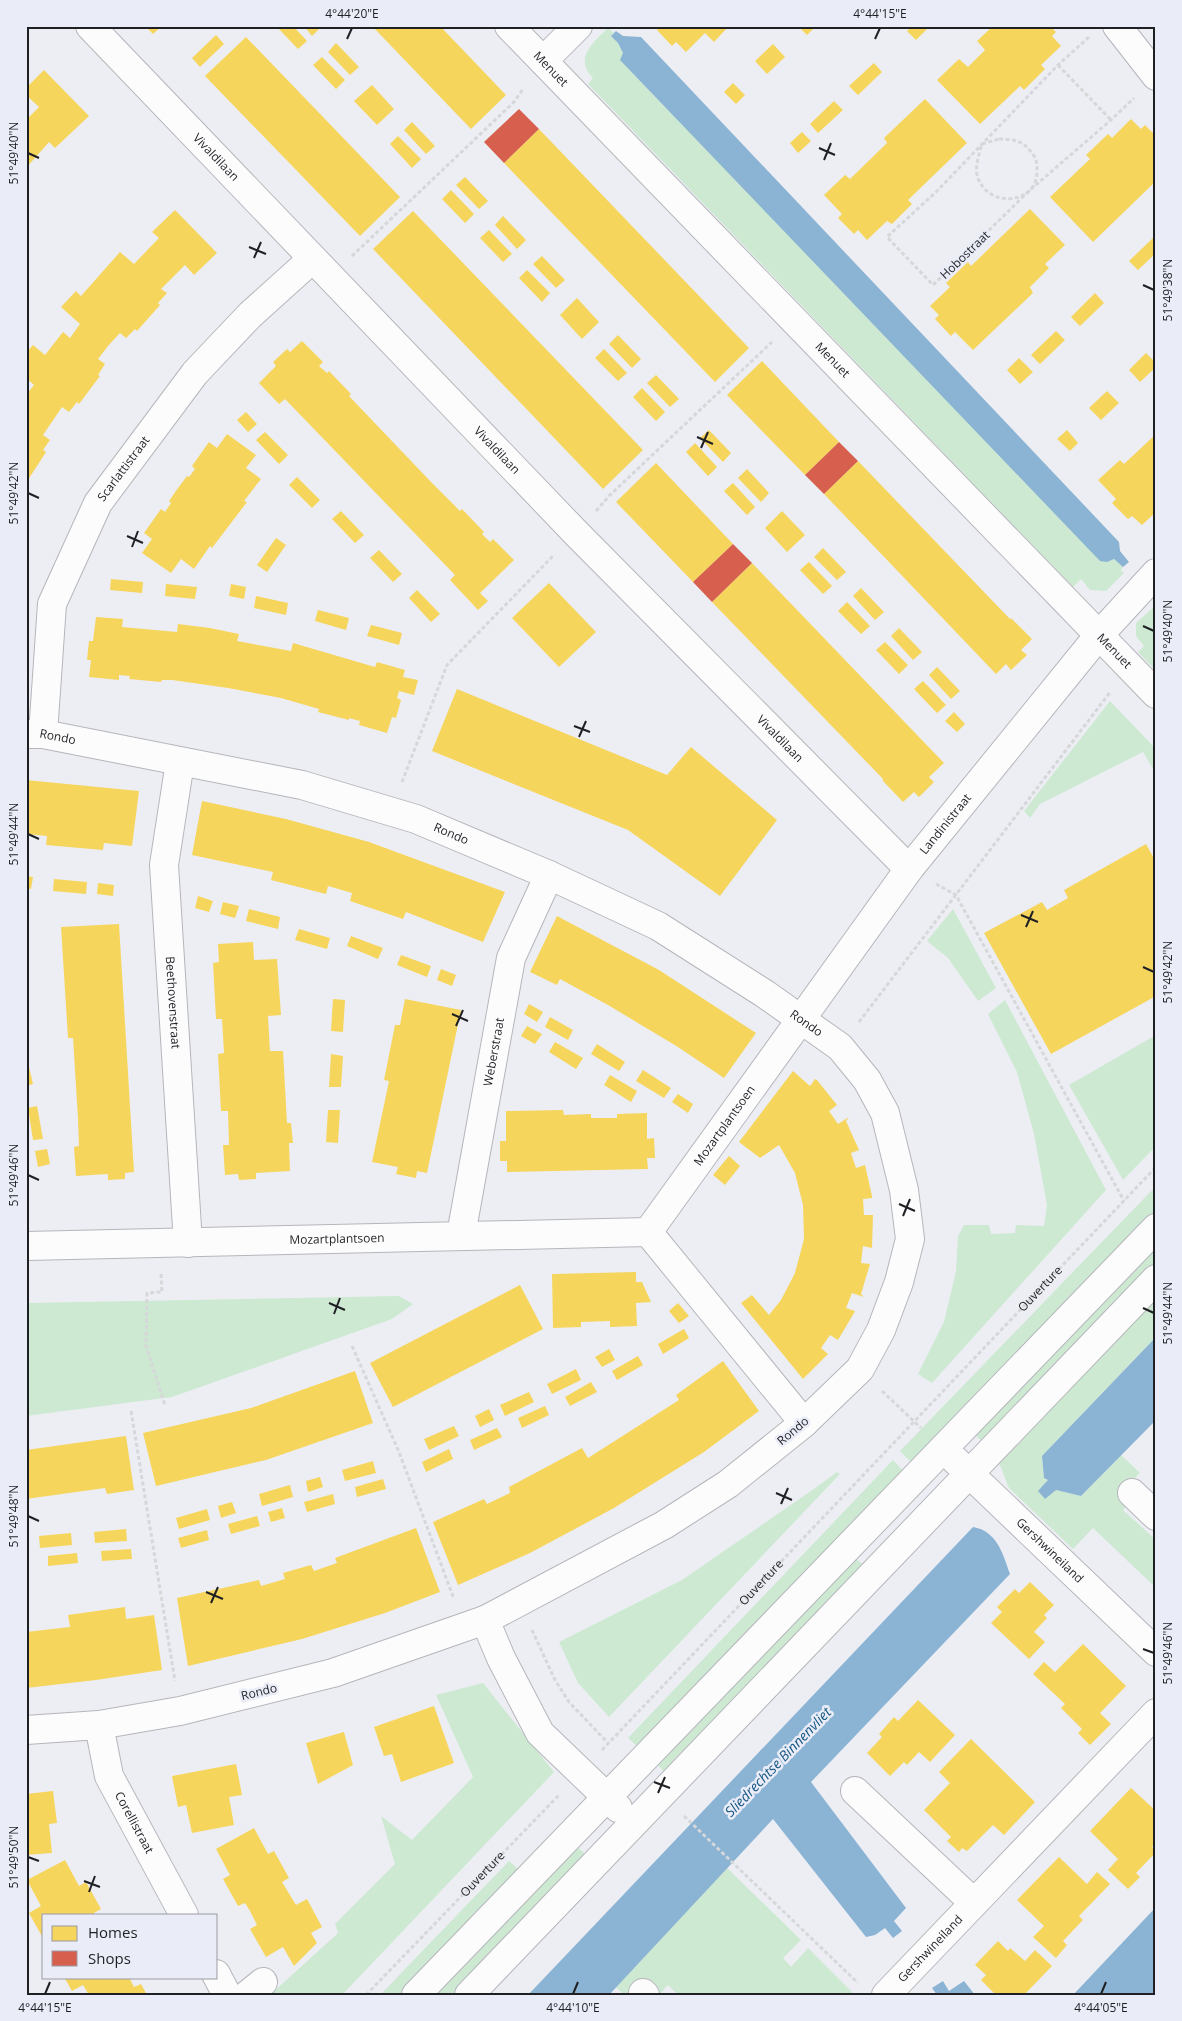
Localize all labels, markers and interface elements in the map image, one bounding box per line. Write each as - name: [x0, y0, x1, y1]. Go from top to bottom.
- text: 4°44'20"E: [325, 5, 379, 22]
- text: 4°44'15"E: [853, 5, 907, 22]
- street label: Menuet: [530, 47, 572, 90]
- text: 51°49'40"N: [5, 122, 22, 184]
- street label: Vivaldilaan: [189, 130, 243, 185]
- street label: Hobostraat: [936, 227, 993, 283]
- text: 51°49'38"N: [1159, 259, 1176, 321]
- street label: Menuet: [812, 338, 854, 381]
- street label: Vivaldilaan: [470, 423, 524, 478]
- street label: Scarlattistraat: [93, 432, 153, 505]
- text: 51°49'42"N: [5, 462, 22, 524]
- text: 51°49'40"N: [1159, 600, 1176, 662]
- street label: Menuet: [1093, 629, 1136, 672]
- street label: Vivaldilaan: [753, 711, 807, 766]
- street label: Rondo: [38, 725, 77, 748]
- street label: Landinistraat: [915, 790, 975, 858]
- text: 51°49'44"N: [5, 803, 22, 865]
- street label: Rondo: [431, 818, 471, 848]
- text: 51°49'42"N: [1159, 941, 1176, 1003]
- street label: Beethovenstraat: [162, 956, 185, 1049]
- street label: Rondo: [787, 1005, 826, 1040]
- street label: Weberstraat: [479, 1016, 508, 1088]
- street label: Mozartplantsoen: [689, 1082, 759, 1169]
- text: 51°49'46"N: [5, 1144, 22, 1206]
- street label: Mozartplantsoen: [289, 1229, 385, 1248]
- street label: Ouverture: [1014, 1262, 1066, 1315]
- text: 51°49'44"N: [1159, 1282, 1176, 1344]
- street label: Rondo: [773, 1412, 812, 1449]
- text: 51°49'48"N: [5, 1485, 22, 1547]
- street label: Gershwineiland: [1013, 1514, 1088, 1586]
- street label: Ouverture: [735, 1555, 787, 1609]
- text: 51°49'46"N: [1159, 1622, 1176, 1684]
- street label: Rondo: [239, 1679, 279, 1704]
- water label: Sliedrechtse Binnenvliet: [720, 1702, 836, 1821]
- street label: Corellistraat: [111, 1788, 158, 1856]
- text: 51°49'50"N: [5, 1826, 22, 1888]
- street label: Ouverture: [456, 1847, 509, 1900]
- street label: Gershwineiland: [894, 1911, 966, 1986]
- legend: [42, 1914, 218, 1978]
- text: Homes: [88, 1922, 138, 1942]
- text: Shops: [88, 1948, 131, 1968]
- text: 4°44'15"E: [18, 1999, 72, 2016]
- text: 4°44'10"E: [546, 1999, 600, 2016]
- text: 4°44'05"E: [1074, 1999, 1128, 2016]

